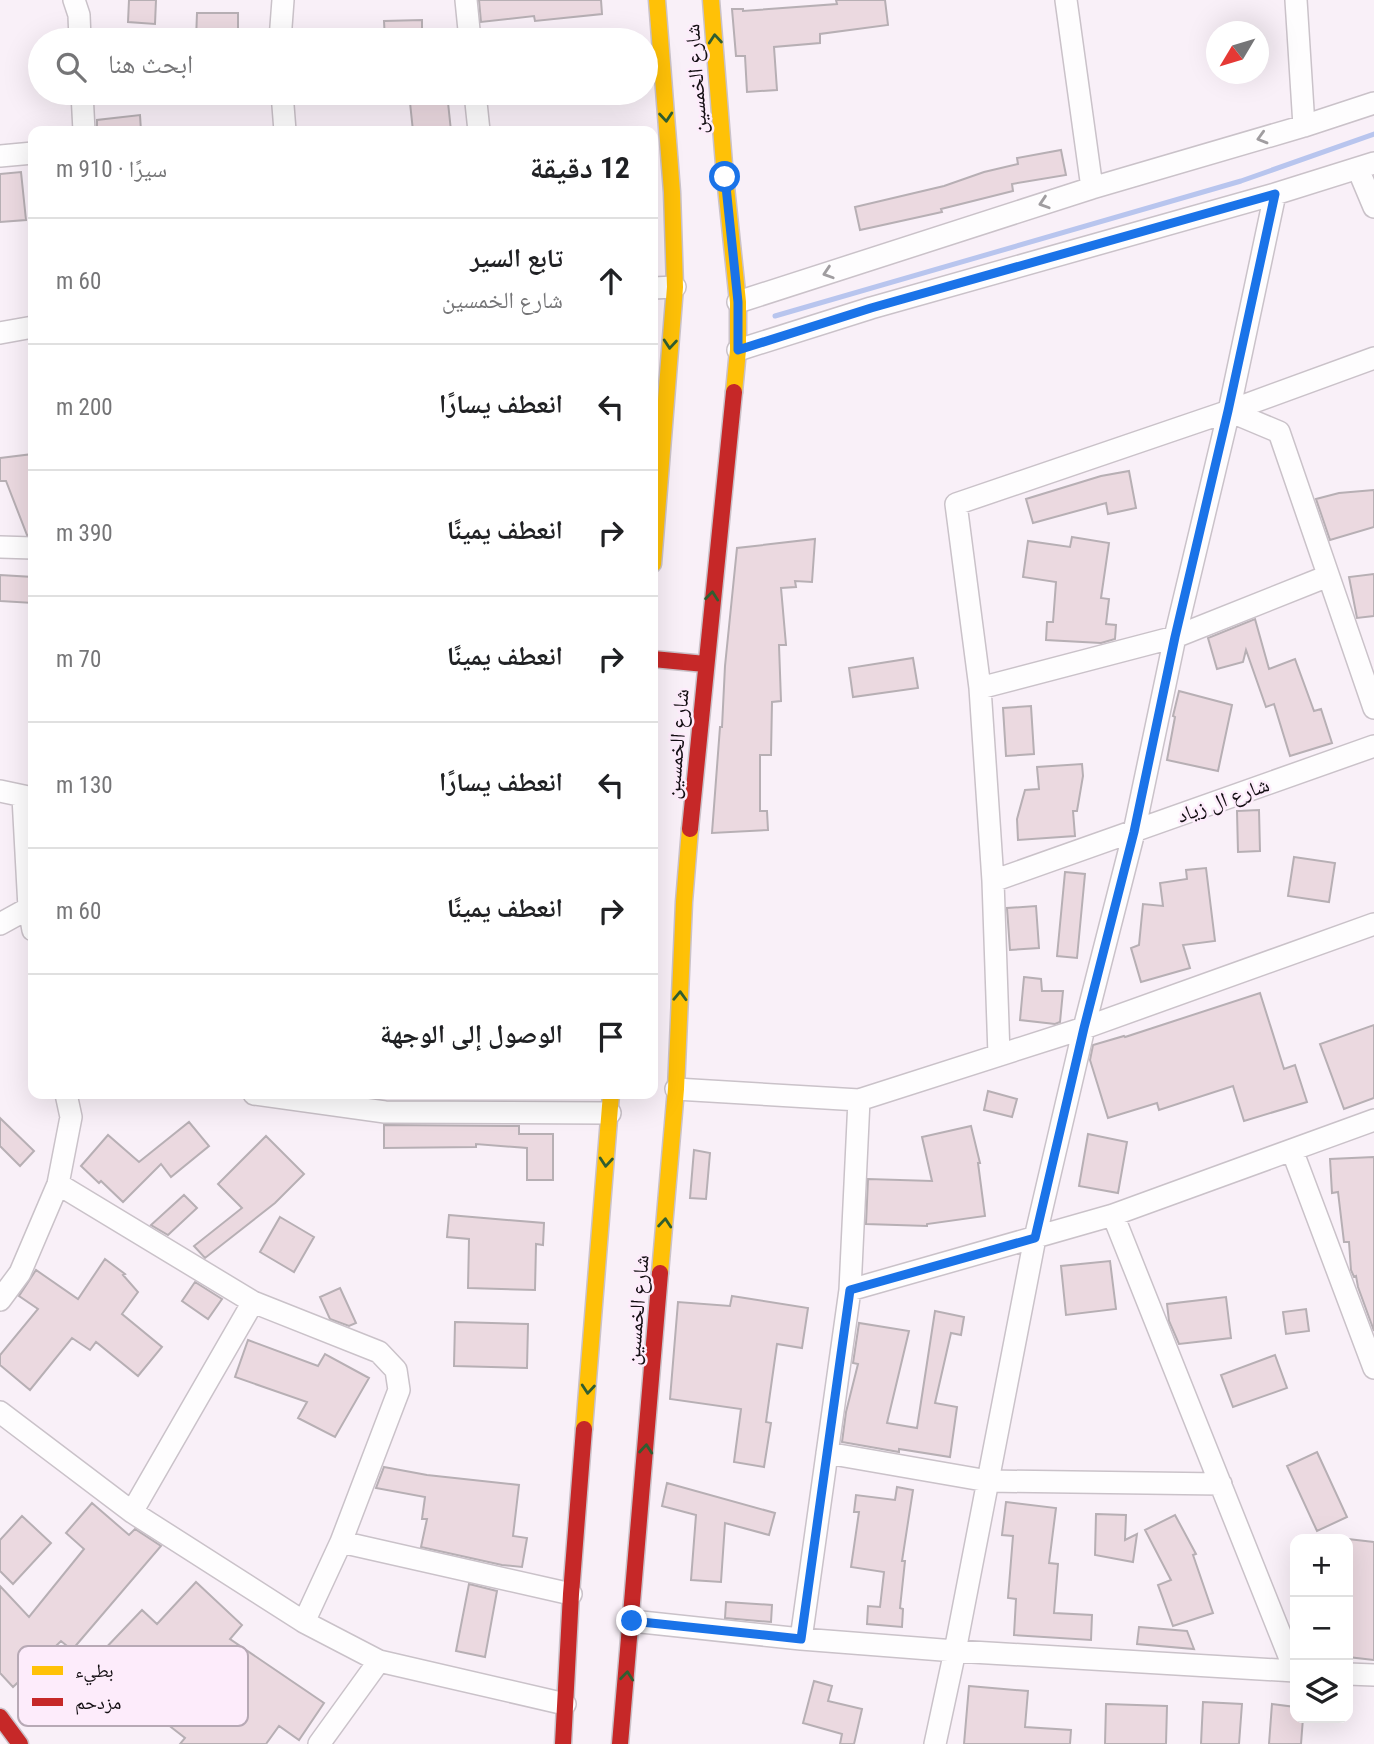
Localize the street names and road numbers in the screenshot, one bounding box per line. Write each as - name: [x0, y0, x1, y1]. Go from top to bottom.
- street label: شارع الخمسين: [680, 23, 713, 135]
- street label: شارع الخمسين: [660, 688, 695, 800]
- street label: شارع ال زياد: [1174, 772, 1273, 829]
- street label: شارع الخمسين: [620, 1254, 655, 1366]

